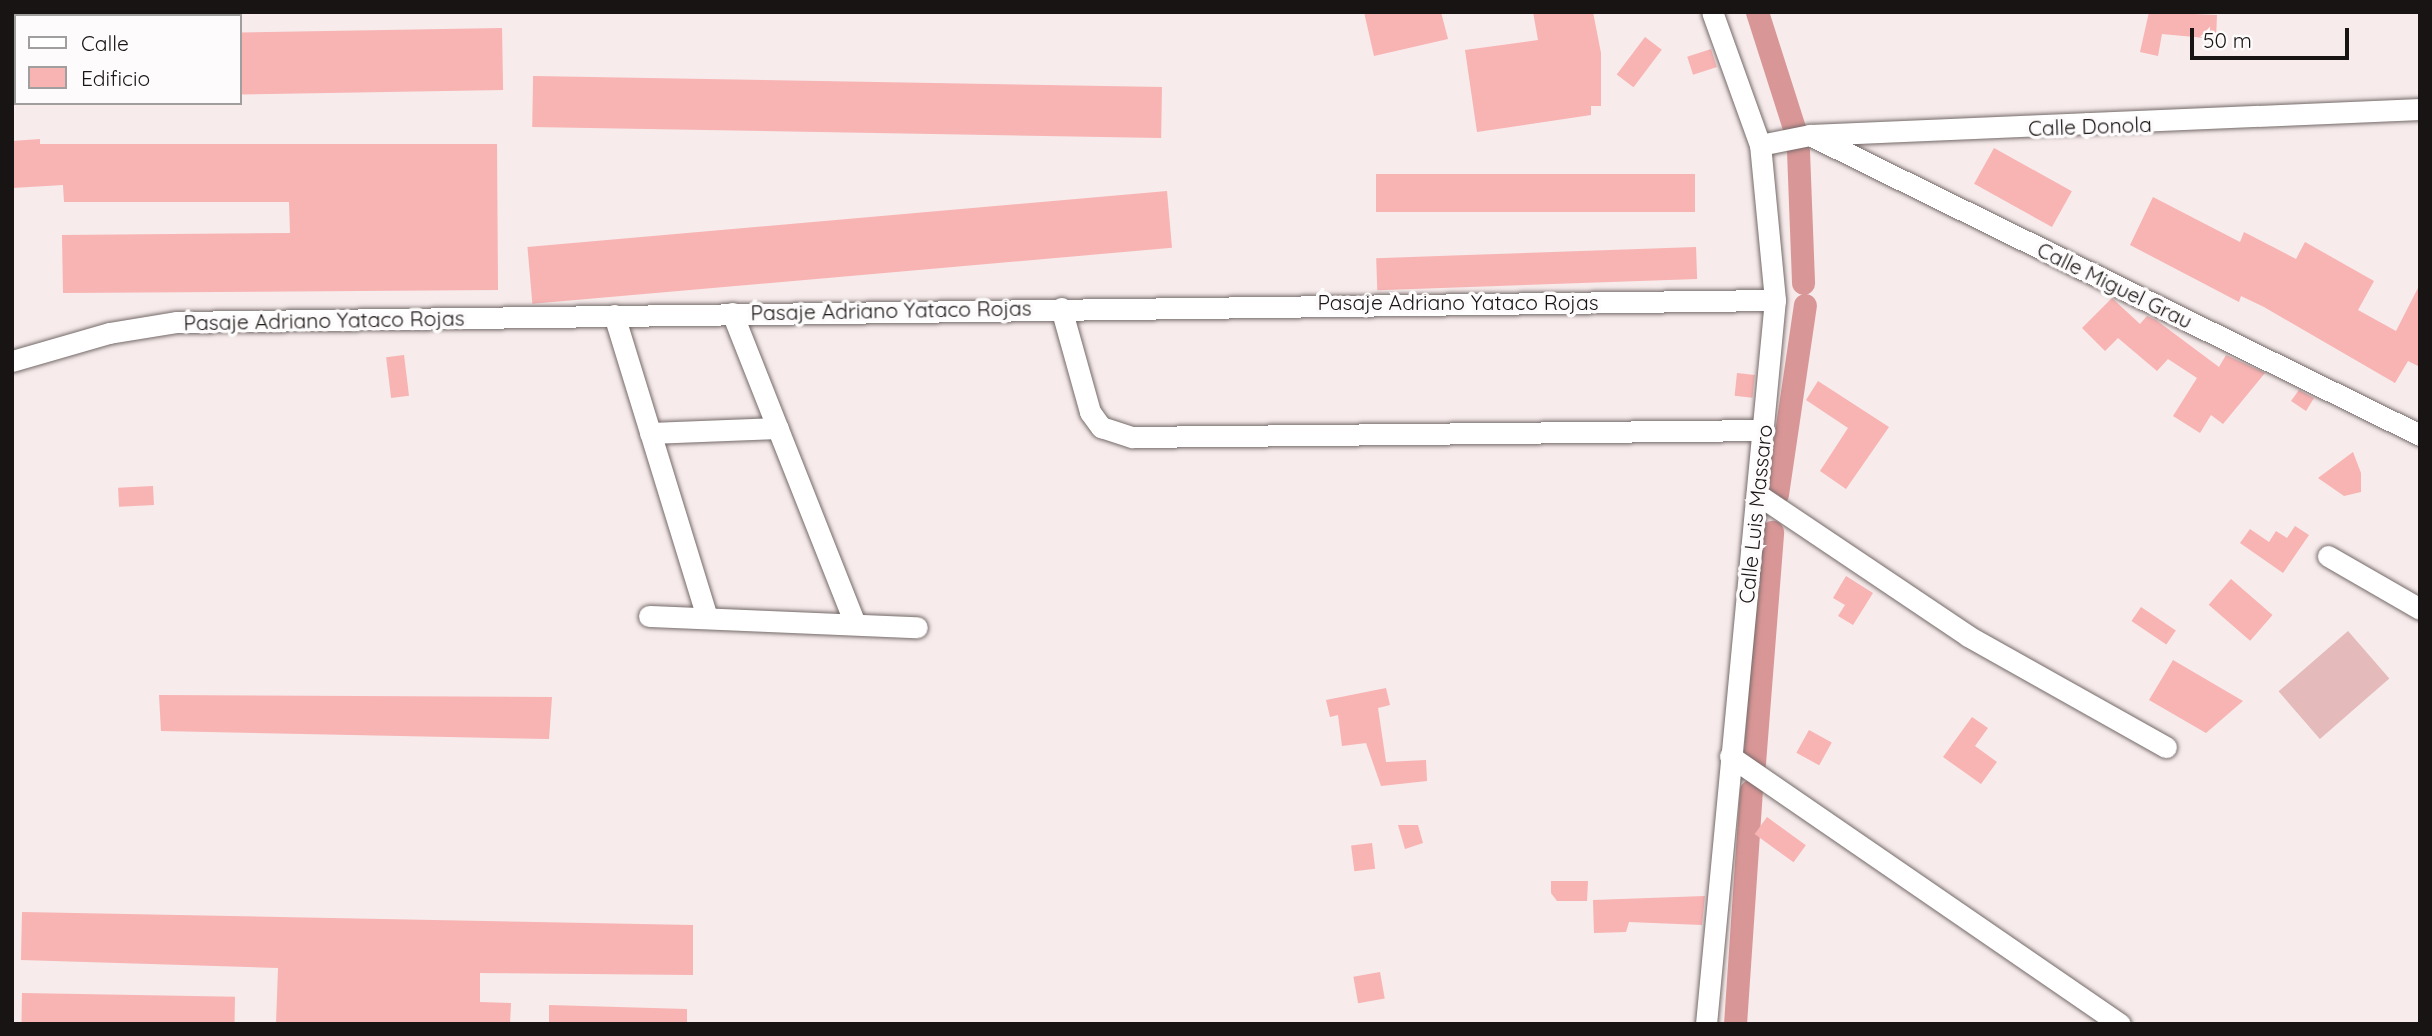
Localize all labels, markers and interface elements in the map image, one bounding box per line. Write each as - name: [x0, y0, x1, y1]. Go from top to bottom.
- legend: [14, 14, 242, 105]
- scale bar: [2194, 14, 2353, 58]
- text: 50 m: [2203, 27, 2252, 53]
- text: Calle: [81, 30, 129, 56]
- text: Edificio: [81, 65, 150, 91]
- street label: Calle Donola: [2028, 111, 2152, 141]
- street label: Calle Miguel Grau: [2033, 237, 2197, 333]
- street label: Pasaje Adriano Yataco Rojas: [1317, 289, 1599, 315]
- street label: Pasaje Adriano Yataco Rojas: [750, 295, 1032, 325]
- street label: Pasaje Adriano Yataco Rojas: [183, 305, 465, 335]
- street label: Calle Luis Massaro: [1733, 423, 1777, 605]

